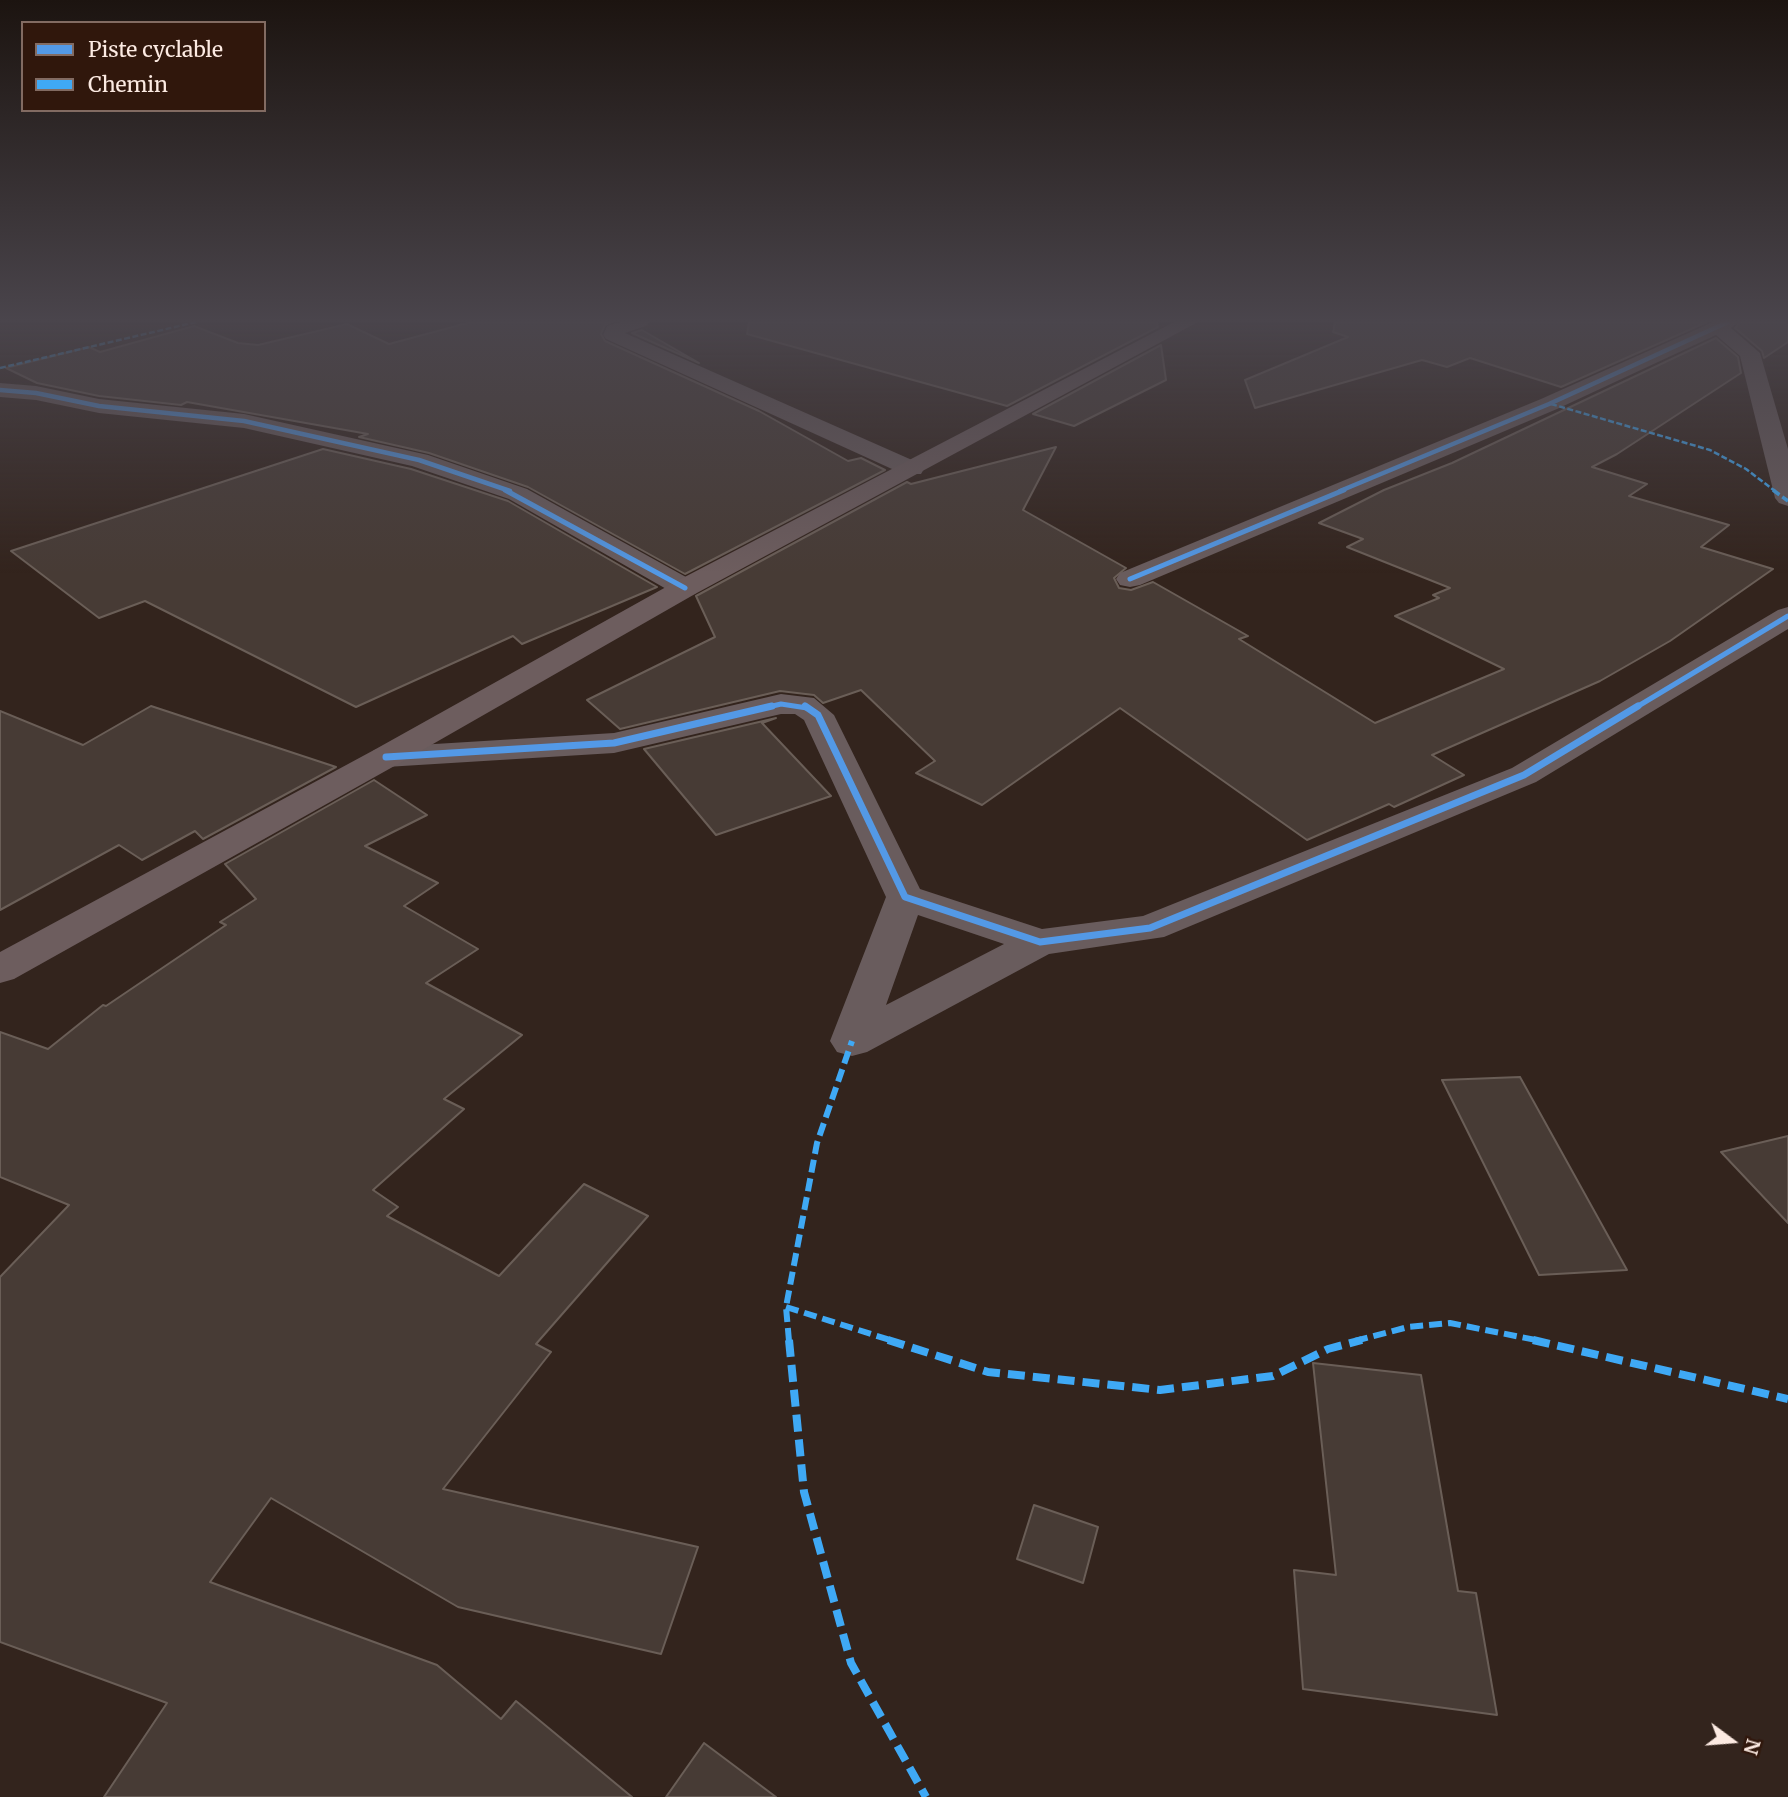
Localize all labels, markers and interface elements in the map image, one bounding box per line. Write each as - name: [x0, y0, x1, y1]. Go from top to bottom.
- legend: [21, 21, 266, 112]
- text: Piste cyclable: [88, 36, 223, 63]
- text: Chemin: [88, 71, 168, 98]
- north arrow: [1697, 1706, 1767, 1776]
- text: N: [1739, 1736, 1766, 1757]

